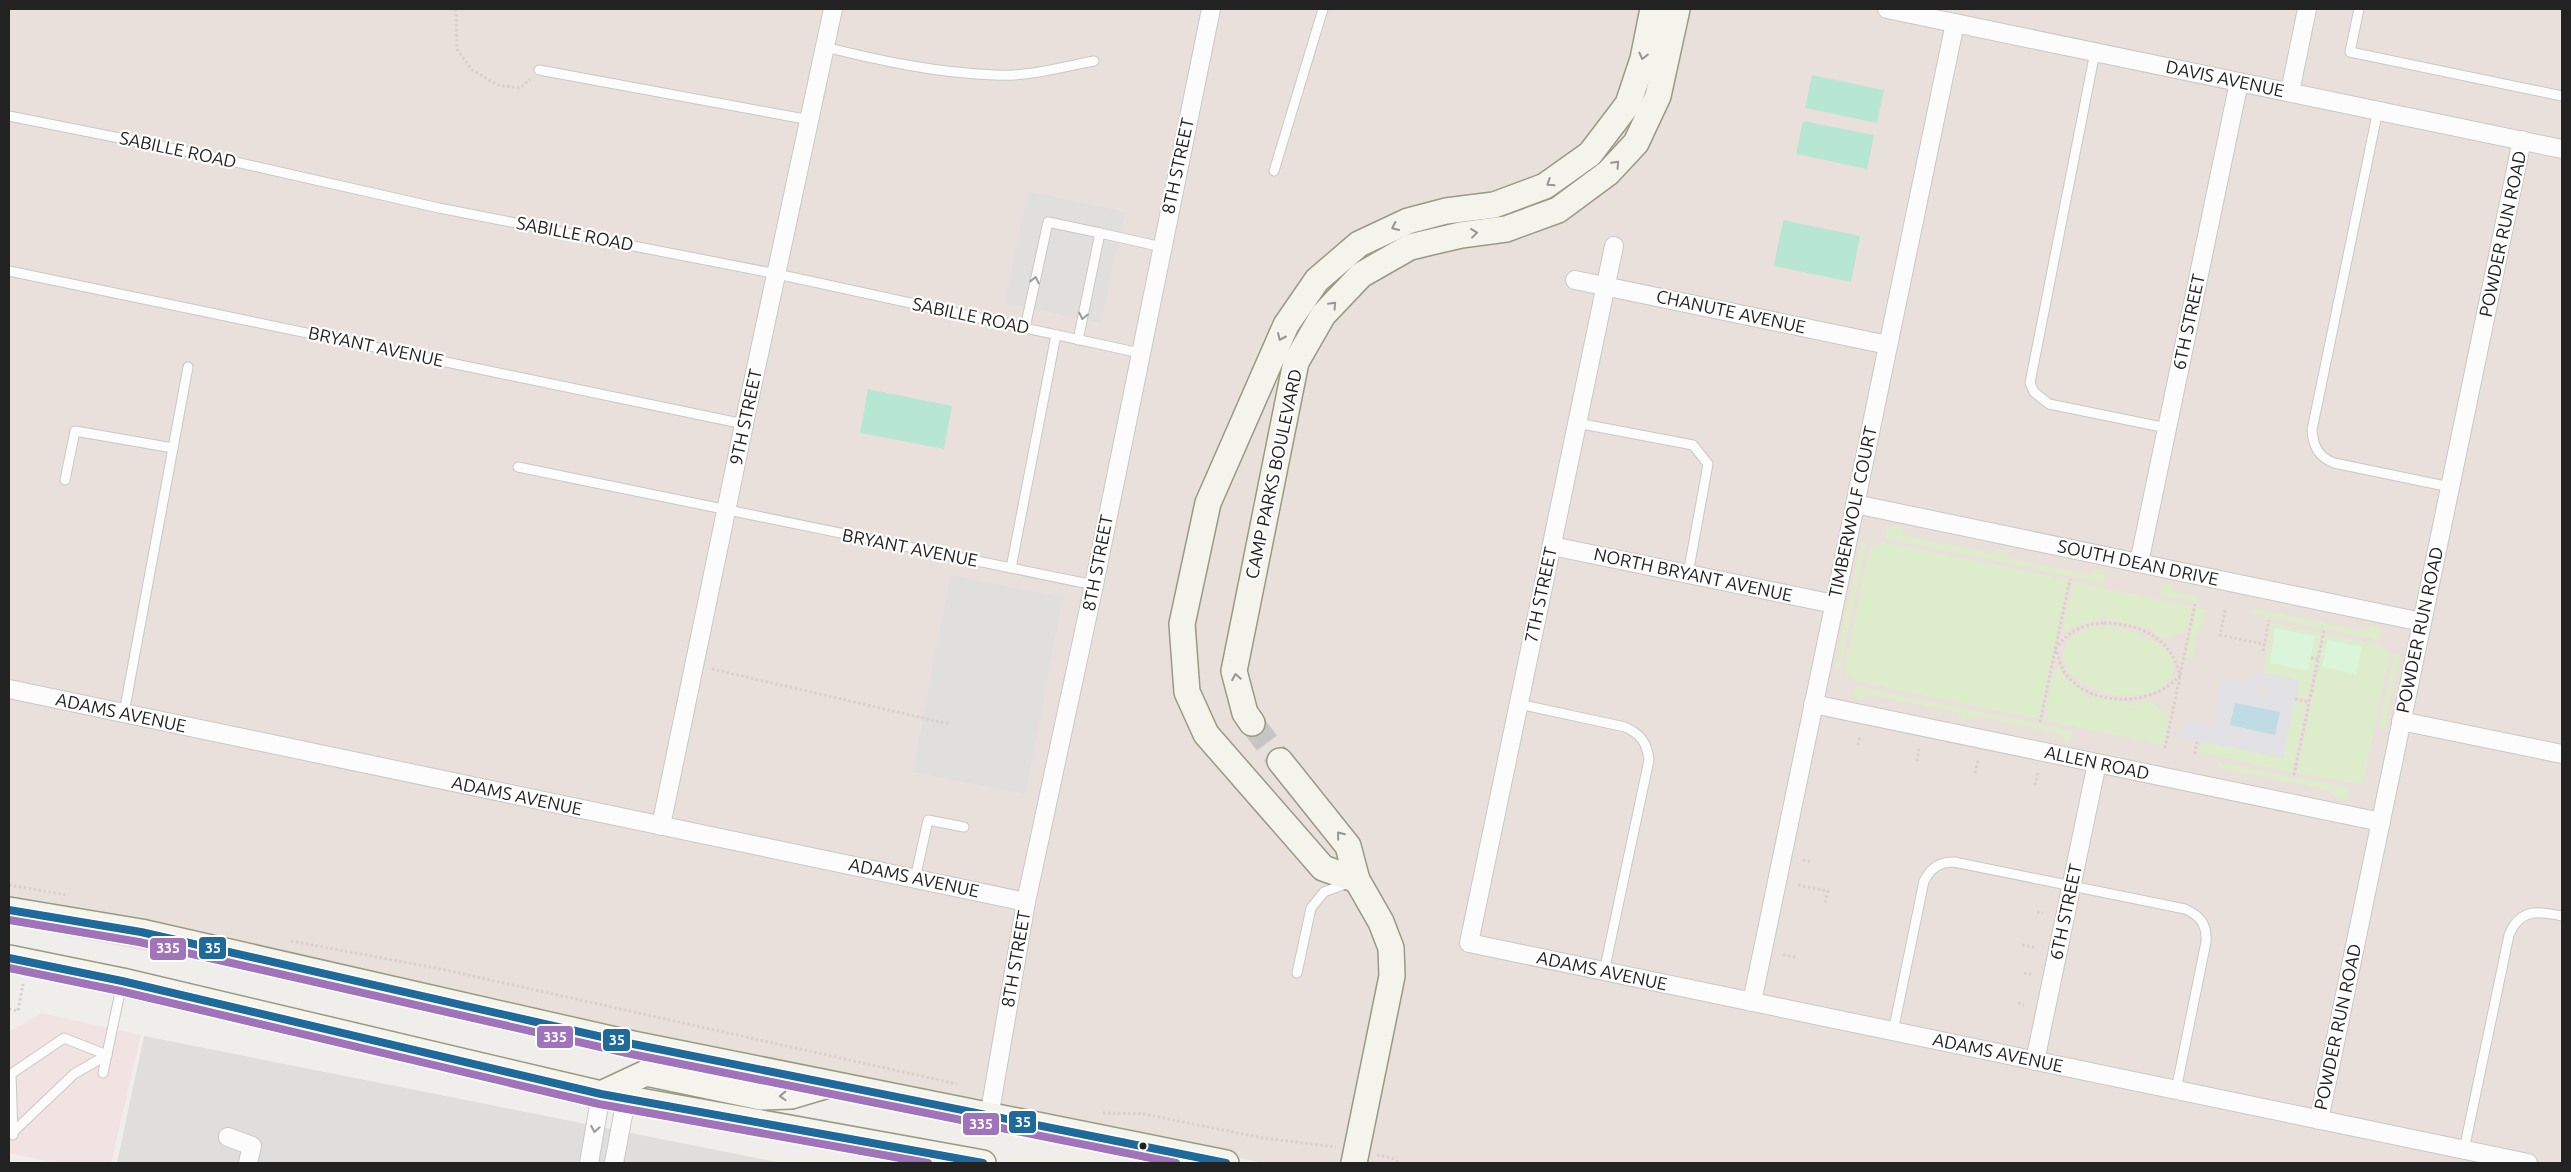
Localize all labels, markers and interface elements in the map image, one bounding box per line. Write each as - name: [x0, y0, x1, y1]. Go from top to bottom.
- one-way arrow: [1639, 52, 1649, 60]
- street label: DAVIS AVENUE: [2164, 56, 2286, 100]
- street label: 8TH STREET: [1157, 116, 1197, 216]
- street label: SABILLE ROAD: [118, 127, 239, 171]
- street label: POWDER RUN ROAD: [2475, 149, 2529, 319]
- one-way arrow: [1610, 161, 1619, 170]
- one-way arrow: [1546, 176, 1555, 186]
- street label: SABILLE ROAD: [515, 212, 636, 254]
- one-way arrow: [1391, 221, 1400, 231]
- one-way arrow: [1470, 228, 1478, 239]
- street label: 6TH STREET: [2168, 272, 2208, 372]
- one-way arrow: [1030, 276, 1040, 285]
- street label: CHANUTE AVENUE: [1655, 285, 1808, 337]
- street label: SABILLE ROAD: [911, 293, 1032, 337]
- one-way arrow: [1327, 301, 1336, 310]
- one-way arrow: [1078, 311, 1089, 320]
- street label: BRYANT AVENUE: [307, 322, 446, 370]
- one-way arrow: [1276, 332, 1287, 341]
- street label: 9TH STREET: [725, 367, 765, 467]
- street label: CAMP PARKS BOULEVARD: [1241, 367, 1305, 581]
- street label: TIMBERWOLF COURT: [1824, 424, 1880, 599]
- street label: 8TH STREET: [1078, 513, 1116, 613]
- street label: BRYANT AVENUE: [841, 524, 980, 570]
- street label: SOUTH DEAN DRIVE: [2056, 535, 2221, 589]
- street label: NORTH BRYANT AVENUE: [1592, 543, 1794, 605]
- street label: 7TH STREET: [1520, 545, 1560, 645]
- street label: POWDER RUN ROAD: [2392, 545, 2446, 715]
- one-way arrow: [1232, 673, 1242, 682]
- street label: ADAMS AVENUE: [54, 688, 188, 736]
- street label: ALLEN ROAD: [2043, 741, 2151, 783]
- street label: ADAMS AVENUE: [450, 771, 584, 819]
- one-way arrow: [1337, 832, 1345, 841]
- street label: ADAMS AVENUE: [847, 853, 981, 901]
- street label: 6TH STREET: [2045, 862, 2085, 962]
- street label: 8TH STREET: [997, 909, 1033, 1009]
- line badge: 35: [198, 936, 227, 960]
- line badge: 335: [149, 937, 187, 961]
- text: 335: [156, 940, 180, 956]
- text: 35: [205, 940, 221, 956]
- street label: POWDER RUN ROAD: [2310, 942, 2364, 1112]
- street label: ADAMS AVENUE: [1535, 946, 1669, 994]
- line badge: 335: [536, 1025, 574, 1049]
- line badge: 35: [602, 1028, 631, 1052]
- street label: ADAMS AVENUE: [1931, 1028, 2065, 1076]
- text: 335: [543, 1029, 567, 1045]
- text: 35: [609, 1032, 625, 1048]
- one-way arrow: [778, 1091, 786, 1101]
- line badge: 35: [1008, 1110, 1037, 1134]
- line badge: 335: [962, 1112, 1000, 1136]
- text: 35: [1015, 1114, 1031, 1130]
- text: 335: [969, 1116, 993, 1132]
- one-way arrow: [590, 1124, 600, 1133]
- unlabelled marker: [1138, 1141, 1148, 1151]

